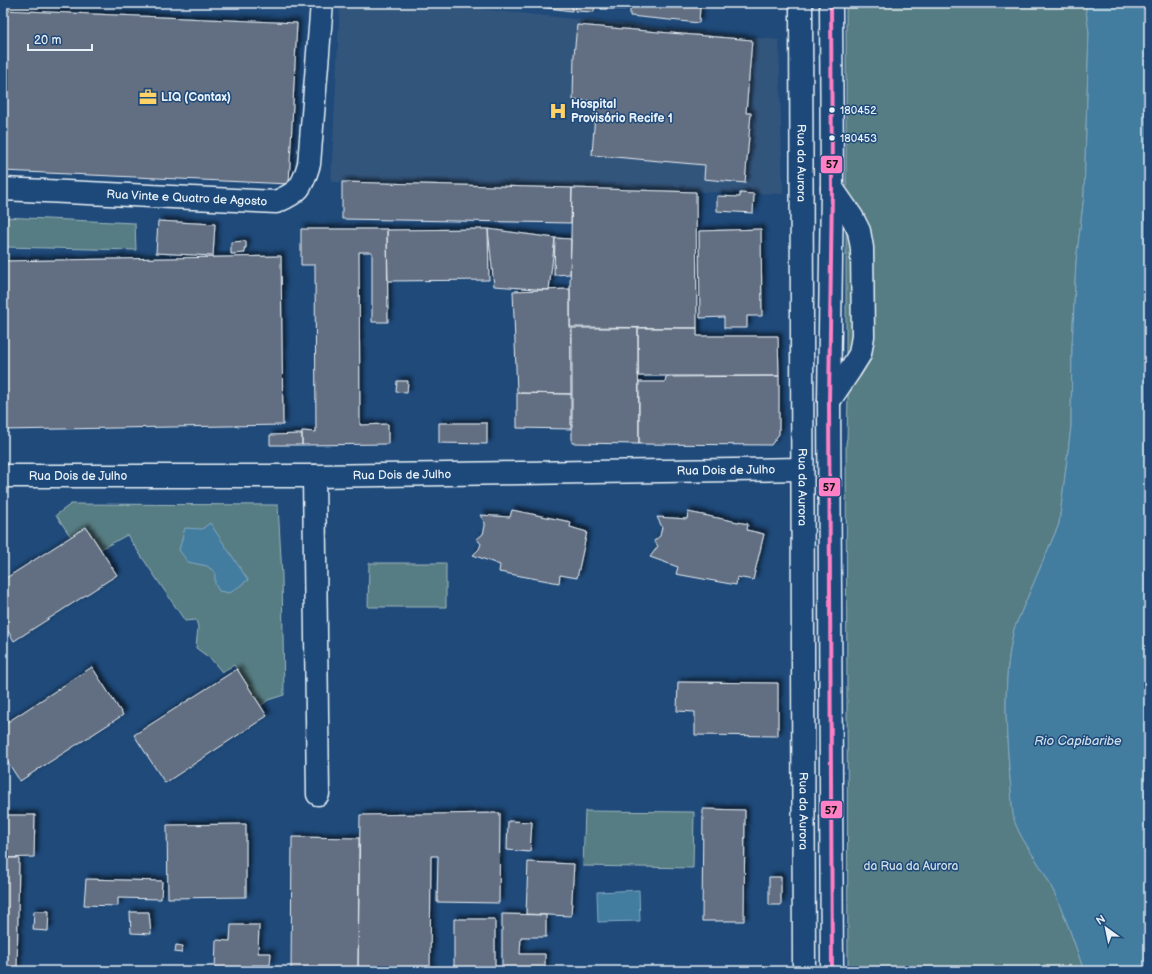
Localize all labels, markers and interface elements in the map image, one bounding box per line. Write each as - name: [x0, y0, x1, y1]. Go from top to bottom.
- scale bar: [28, 26, 92, 52]
- text: 20 m: [34, 33, 61, 48]
- office icon: LIQ (Contax): [138, 87, 158, 107]
- place label: LIQ (Contax): [161, 90, 231, 105]
- place label: Hospital Provisório Recife 1: [571, 97, 673, 126]
- hospital icon: Hospital Provisório Recife 1: [548, 101, 568, 121]
- place label: 180452: [840, 104, 877, 117]
- marker: 180452: [827, 105, 837, 115]
- street label: Rua da Aurora: [794, 124, 809, 202]
- place label: 180453: [840, 132, 877, 145]
- marker: 180453: [827, 133, 837, 143]
- line badge: 57: [820, 155, 843, 174]
- text: 57: [826, 158, 838, 171]
- street label: Rua Vinte e Quatro de Agosto: [106, 186, 268, 209]
- street label: Rua da Aurora: [795, 448, 810, 526]
- street label: Rua Dois de Julho: [677, 462, 775, 478]
- street label: Rua Dois de Julho: [353, 467, 451, 483]
- street label: Rua Dois de Julho: [29, 469, 127, 484]
- line badge: 57: [818, 477, 841, 497]
- text: 57: [823, 481, 835, 494]
- water label: Rio Capibaribe: [1034, 733, 1122, 749]
- street label: Rua da Aurora: [796, 772, 811, 850]
- line badge: 57: [820, 800, 843, 819]
- text: 57: [825, 804, 837, 817]
- park label: da Rua da Aurora: [864, 859, 959, 874]
- north arrow: [1086, 908, 1126, 948]
- text: N: [1094, 912, 1108, 928]

